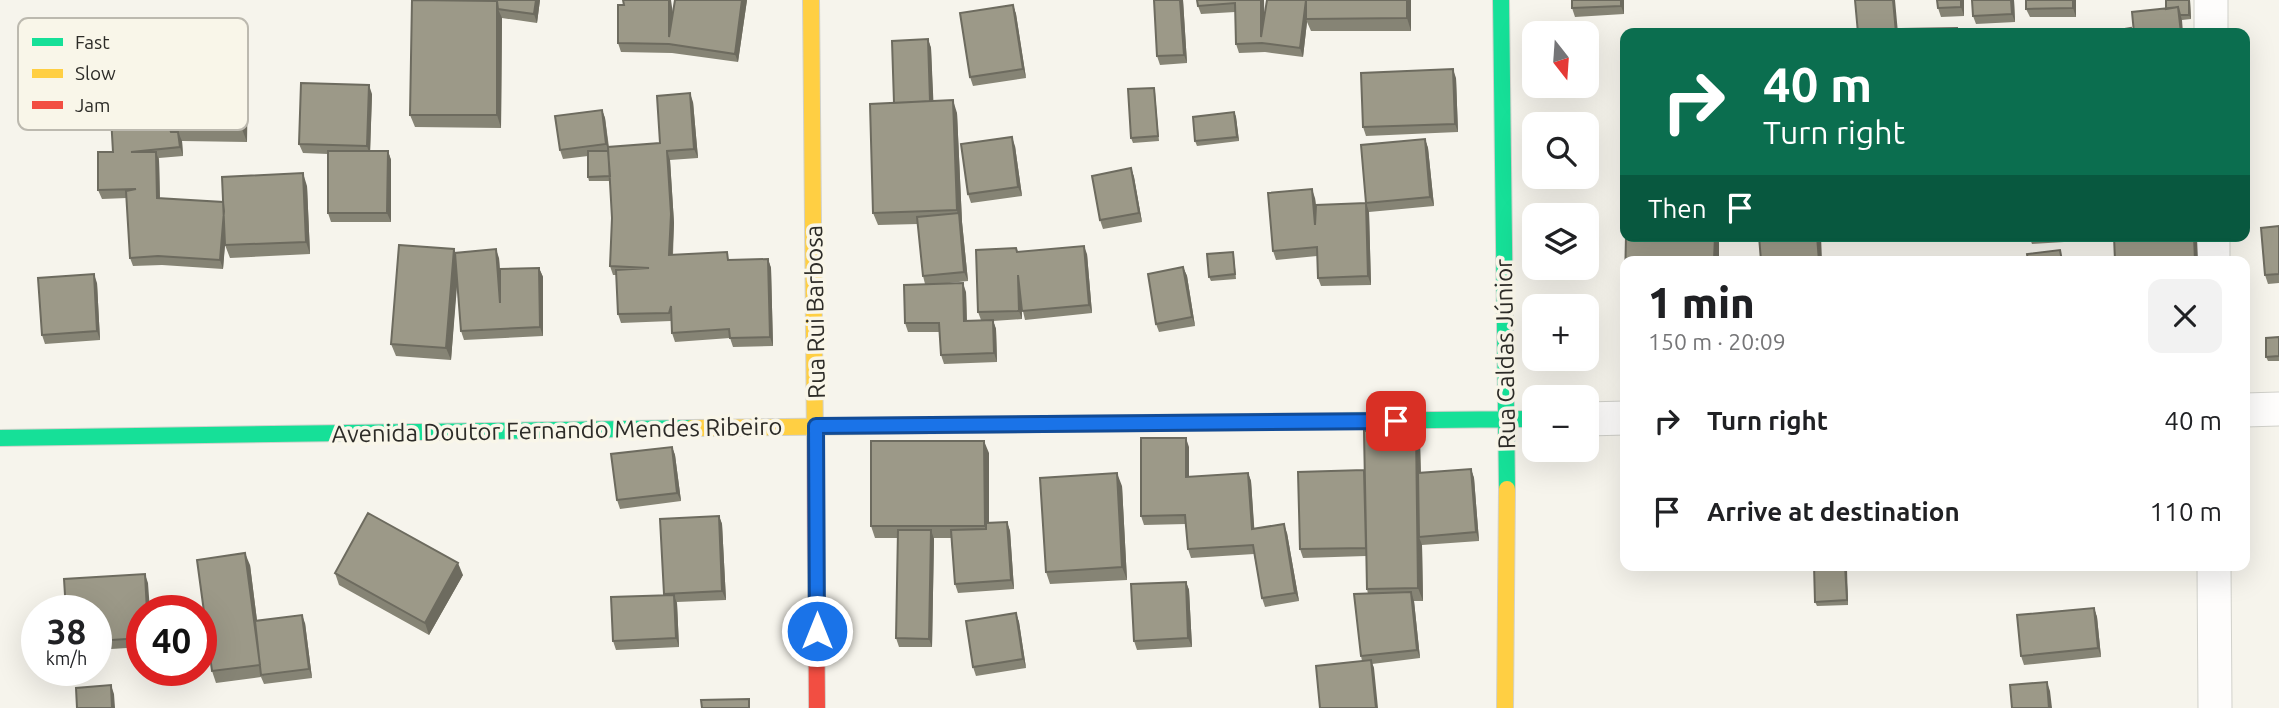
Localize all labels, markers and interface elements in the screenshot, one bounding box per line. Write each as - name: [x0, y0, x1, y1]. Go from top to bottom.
- legend: [18, 18, 248, 130]
- north arrow: [1522, 21, 1600, 98]
- map controls: [1522, 21, 1599, 462]
- text: Fast: [75, 31, 110, 53]
- icon: right: [1648, 56, 1739, 147]
- text: 40 m: [1763, 56, 1872, 111]
- text: Slow: [75, 62, 116, 84]
- text: Jam: [75, 94, 111, 116]
- button: search: [1522, 112, 1599, 189]
- text: Turn right: [1763, 114, 1905, 150]
- icon: arrive: [1721, 189, 1759, 227]
- text: Then: [1648, 194, 1707, 223]
- button: layers: [1522, 203, 1599, 280]
- street label: Rua Rui Barbosa: [800, 225, 830, 399]
- street label: Rua Caldas Júnior: [1490, 259, 1520, 449]
- text: 1 min: [1648, 279, 1755, 326]
- button: close: [2148, 279, 2222, 353]
- button: +: [1522, 294, 1599, 371]
- text: 150 m · 20:09: [1648, 329, 1786, 354]
- button: −: [1522, 385, 1599, 462]
- pin: [1366, 391, 1426, 451]
- icon: arrive: [1377, 402, 1415, 440]
- icon: right: [1648, 402, 1686, 440]
- text: Turn right: [1707, 406, 1828, 435]
- text: 40 m: [2164, 406, 2222, 435]
- street label: Avenida Doutor Fernando Mendes Ribeiro: [331, 413, 783, 447]
- icon: arrive: [1648, 493, 1686, 531]
- text: Arrive at destination: [1707, 497, 1960, 526]
- text: 110 m: [2150, 497, 2222, 526]
- position arrow: [780, 594, 854, 668]
- speed limit sign: 40: [126, 595, 217, 686]
- text: 38: [47, 611, 86, 651]
- text: km/h: [46, 648, 87, 668]

